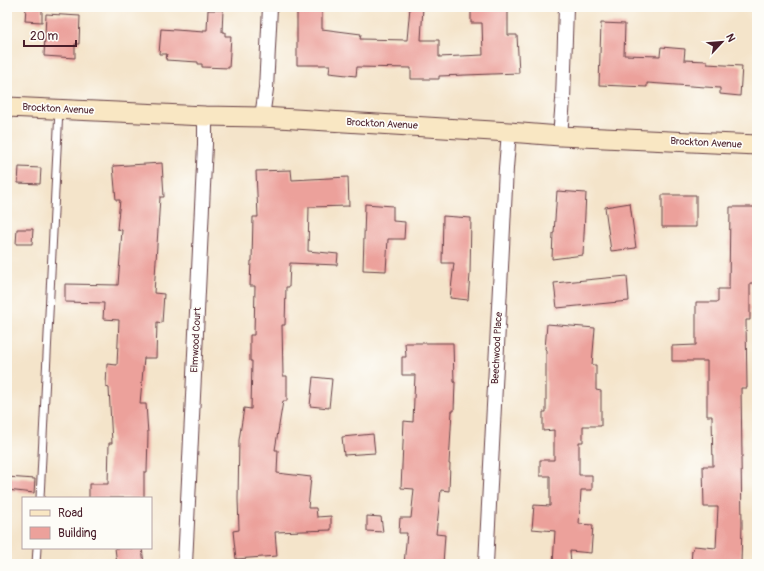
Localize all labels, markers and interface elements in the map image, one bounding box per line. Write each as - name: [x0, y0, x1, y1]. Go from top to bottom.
- scale bar: [24, 22, 76, 48]
- north arrow: [702, 22, 742, 62]
- text: 20 m: [30, 29, 59, 44]
- text: N: [723, 32, 738, 45]
- street label: Brockton Avenue: [22, 101, 94, 117]
- street label: Brockton Avenue: [346, 116, 418, 132]
- street label: Brockton Avenue: [670, 135, 742, 151]
- street label: Elmwood Court: [188, 306, 204, 373]
- street label: Beechwood Place: [489, 311, 505, 384]
- legend: [22, 497, 152, 549]
- text: Road: [58, 506, 83, 521]
- text: Building: [58, 526, 97, 541]

